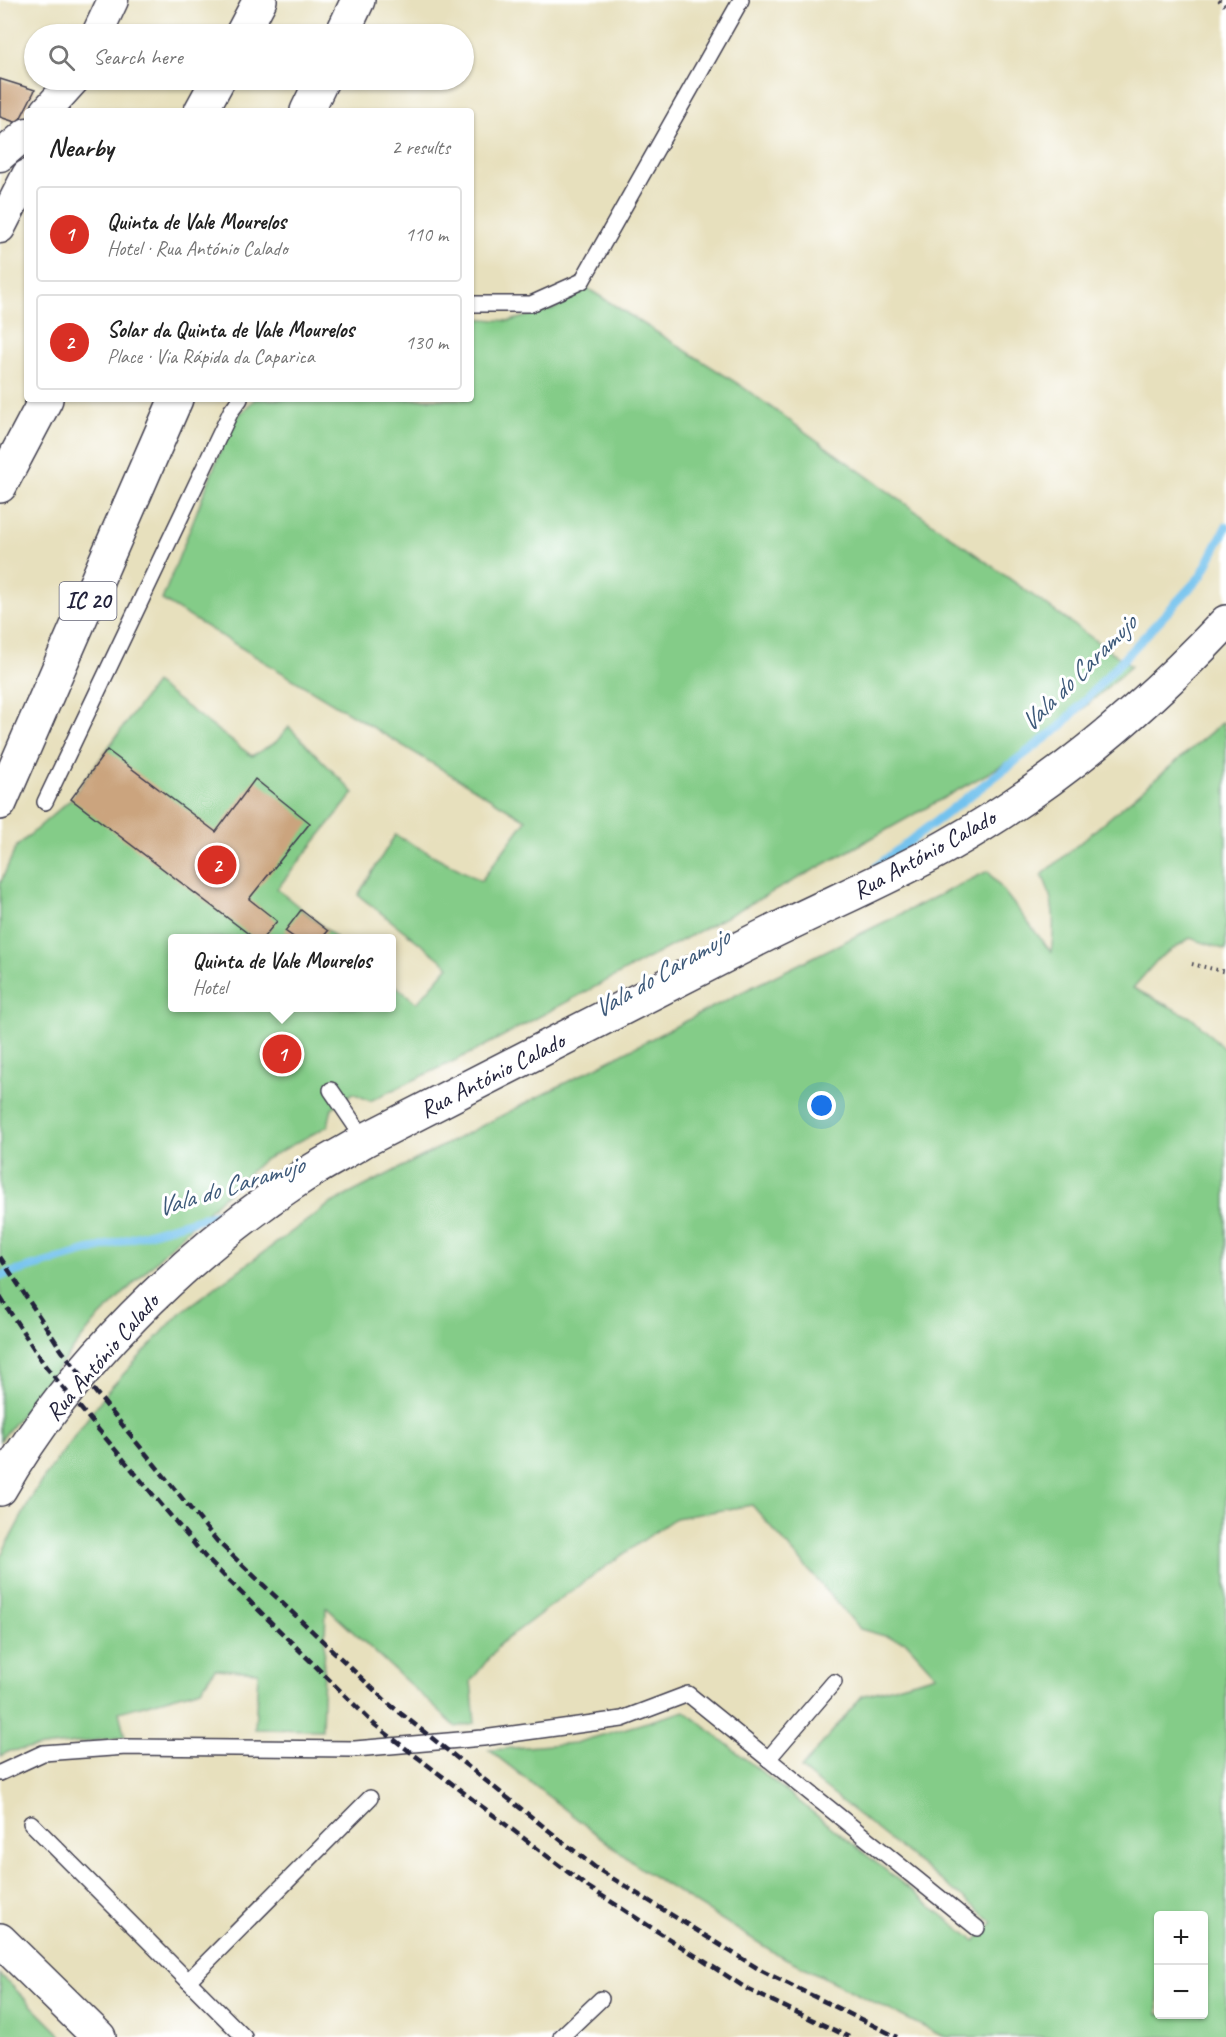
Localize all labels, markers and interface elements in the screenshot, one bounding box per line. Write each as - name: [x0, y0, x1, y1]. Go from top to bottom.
- search box: [24, 24, 474, 90]
- icon: search: [45, 41, 78, 74]
- text: Search here: [93, 43, 183, 71]
- text: Nearby: [48, 131, 113, 164]
- text: 2 results: [391, 135, 450, 160]
- text: Quinta de Vale Mourelos: [107, 208, 286, 236]
- text: 1: [65, 222, 74, 247]
- text: 110 m: [405, 222, 448, 247]
- text: Hotel · Rua António Calado: [107, 236, 287, 261]
- text: Solar da Quinta de Vale Mourelos: [107, 316, 354, 344]
- text: 2: [65, 330, 74, 355]
- text: 130 m: [405, 330, 448, 355]
- text: Place · Via Rápida da Caparica: [107, 344, 314, 369]
- road number: IC 20: [60, 582, 116, 620]
- water label: Vala do Caramujo: [1013, 605, 1146, 738]
- street label: Rua António Calado: [847, 801, 1003, 906]
- pin: 2: [198, 842, 236, 888]
- water label: Vala do Caramujo: [587, 919, 738, 1025]
- popup: [168, 934, 396, 1012]
- text: Quinta de Vale Mourelos: [193, 947, 372, 975]
- text: Hotel: [193, 975, 227, 1000]
- street label: Rua António Calado: [414, 1024, 572, 1124]
- pin: 1: [262, 1032, 302, 1076]
- your location: [807, 1091, 836, 1120]
- water label: Vala do Caramujo: [153, 1147, 311, 1224]
- street label: Rua António Calado: [39, 1285, 167, 1427]
- map controls: [1154, 1911, 1208, 2019]
- button: +: [1154, 1911, 1208, 1965]
- button: −: [1154, 1965, 1208, 2019]

